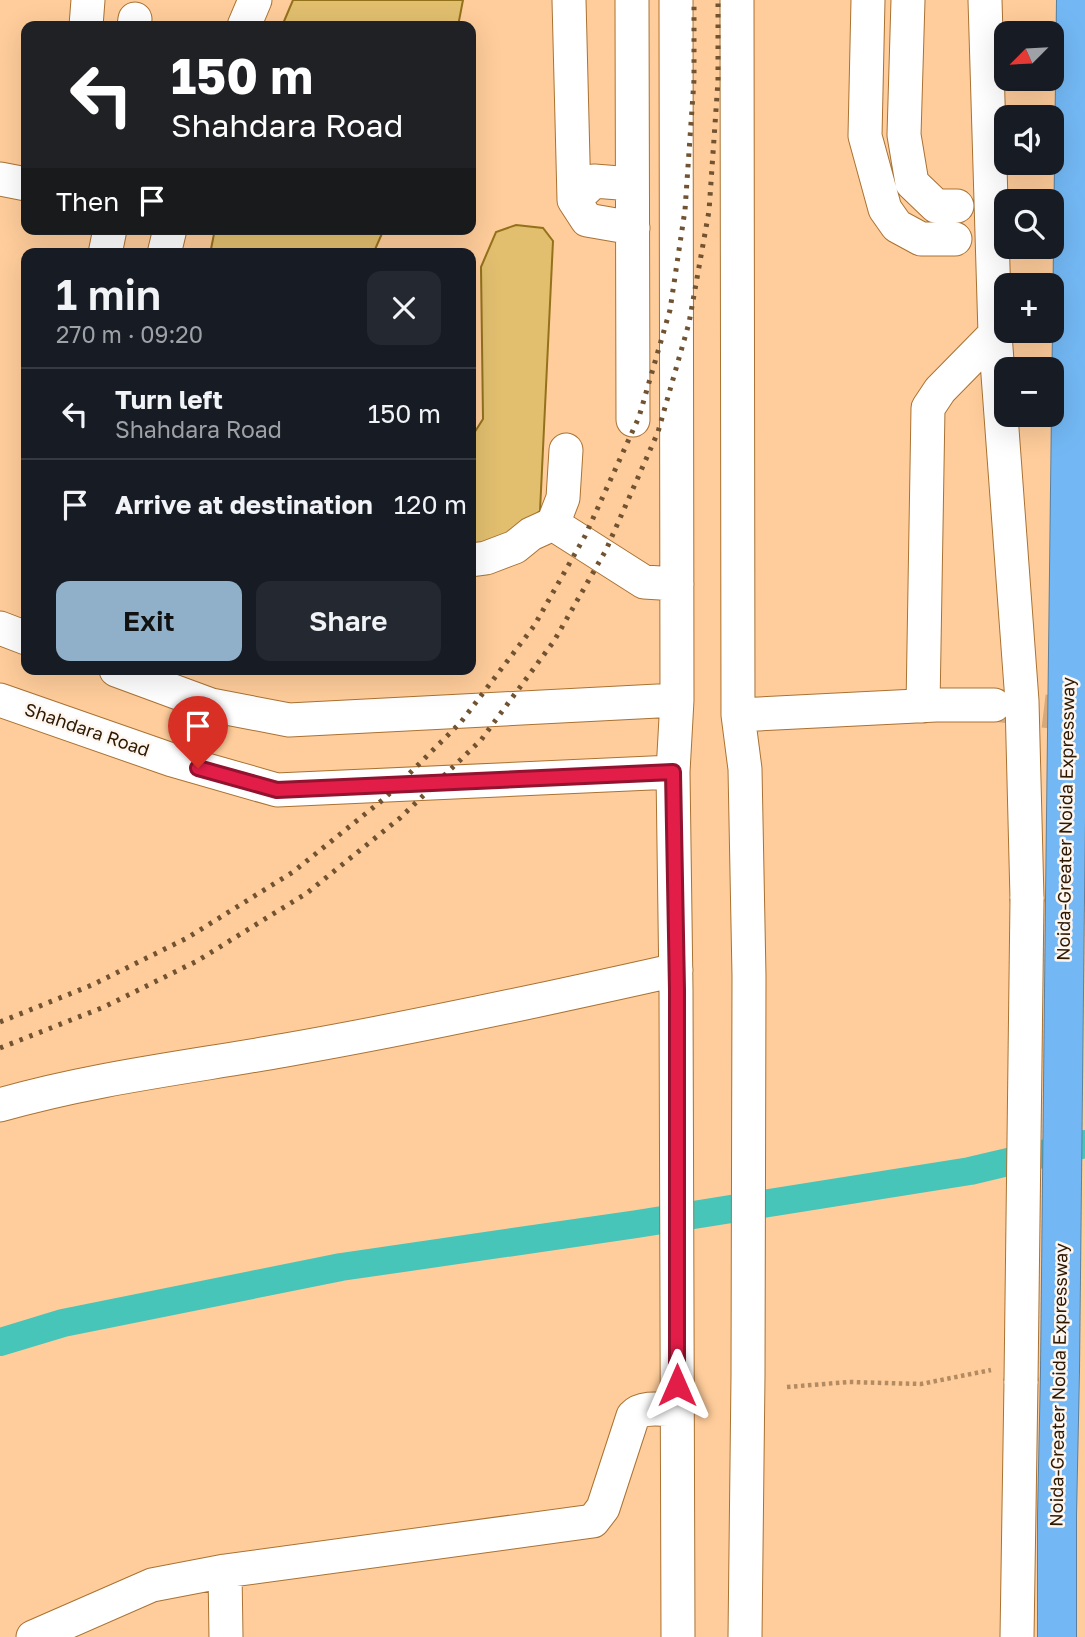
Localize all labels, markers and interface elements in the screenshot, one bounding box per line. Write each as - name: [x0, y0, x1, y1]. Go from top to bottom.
- north arrow: [994, 21, 1064, 91]
- map controls: [994, 21, 1064, 427]
- text: 150 m: [171, 46, 313, 105]
- icon: left: [56, 49, 147, 140]
- button: sound: [994, 105, 1064, 175]
- text: Shahdara Road: [171, 106, 403, 144]
- icon: arrive: [133, 182, 171, 220]
- text: Then: [56, 186, 119, 217]
- button: search: [994, 189, 1064, 259]
- text: 1 min: [56, 269, 161, 319]
- button: close: [367, 271, 441, 345]
- button: +: [994, 273, 1064, 343]
- text: 270 m · 09:20: [56, 320, 203, 348]
- button: −: [994, 357, 1064, 427]
- text: Turn left: [115, 384, 223, 415]
- icon: left: [56, 395, 94, 433]
- text: 150 m: [368, 398, 441, 429]
- text: Shahdara Road: [115, 415, 282, 443]
- icon: arrive: [56, 486, 94, 524]
- text: Arrive at destination: [115, 489, 373, 520]
- text: 120 m: [394, 489, 467, 520]
- button: Exit: [56, 581, 242, 661]
- button: Share: [256, 581, 441, 661]
- street label: Noida-Greater Noida Expressway: [1052, 677, 1078, 961]
- pin: [168, 696, 228, 768]
- street label: Shahdara Road: [22, 697, 153, 761]
- icon: arrive: [179, 707, 217, 745]
- street label: Noida-Greater Noida Expressway: [1045, 1243, 1071, 1527]
- position arrow: [640, 1348, 714, 1422]

